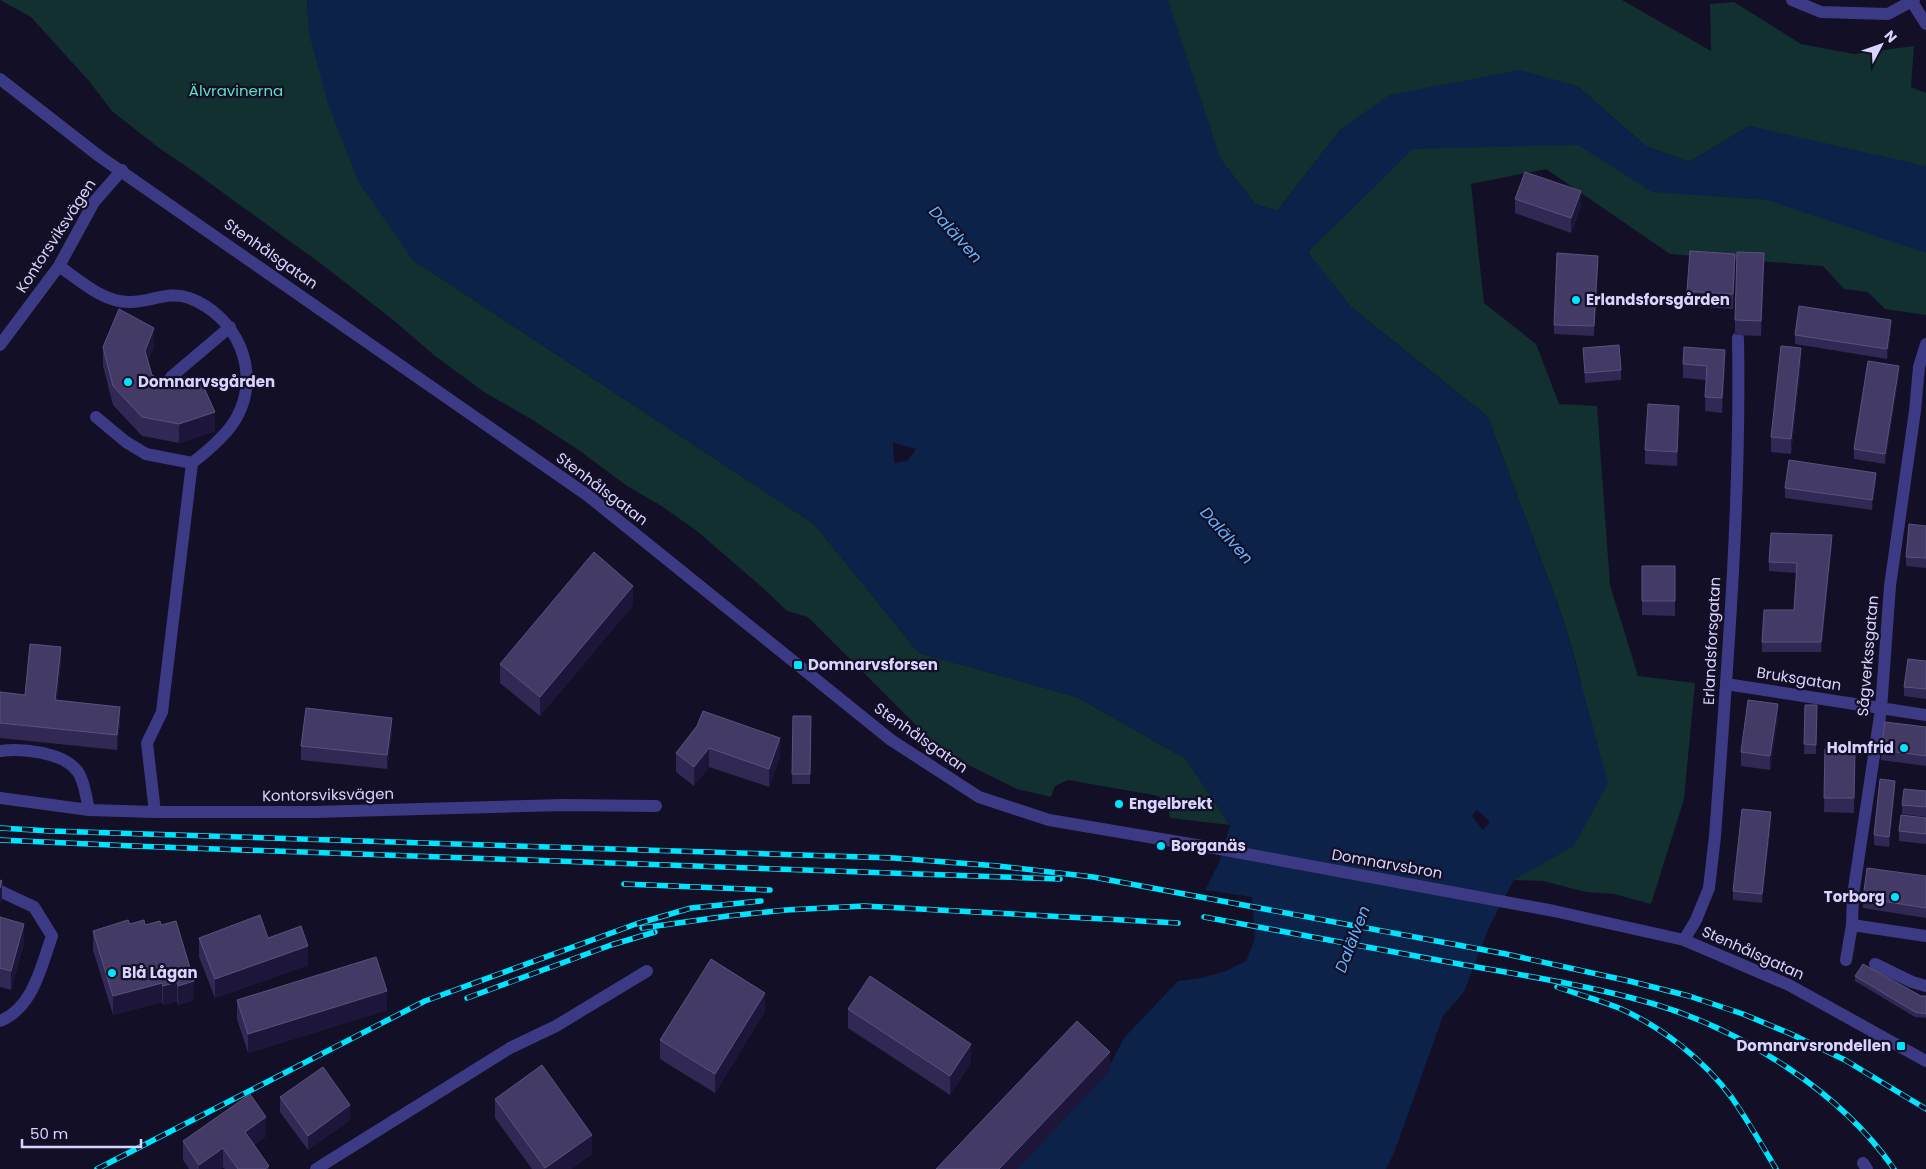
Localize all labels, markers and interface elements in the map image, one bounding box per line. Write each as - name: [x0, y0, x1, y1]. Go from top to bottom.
- north arrow: [1856, 20, 1906, 70]
- text: N: [1880, 26, 1902, 47]
- park label: Älvravinerna: [189, 80, 283, 101]
- street label: Kontorsviksvägen: [11, 175, 100, 297]
- water label: Dalälven: [924, 201, 988, 268]
- street label: Stenhålsgatan: [220, 213, 322, 294]
- place label: Erlandsforsgården: [1586, 289, 1730, 310]
- marker: Erlandsforsgården: [1570, 294, 1582, 306]
- place label: Domnarvsgården: [138, 371, 275, 392]
- marker: Domnarvsgården: [122, 376, 134, 388]
- street label: Stenhålsgatan: [552, 447, 653, 530]
- water label: Dalälven: [1195, 502, 1259, 569]
- street label: Erlandsforsgatan: [1698, 576, 1725, 706]
- street label: Sågverkssgatan: [1852, 595, 1883, 717]
- place label: Domnarvsforsen: [808, 654, 938, 675]
- marker: Domnarvsforsen: [792, 659, 804, 671]
- street label: Bruksgatan: [1755, 661, 1843, 696]
- street label: Stenhålsgatan: [870, 697, 972, 778]
- place label: Holmfrid: [1827, 737, 1894, 758]
- marker: Holmfrid: [1898, 742, 1910, 754]
- street label: Kontorsviksvägen: [262, 783, 394, 806]
- place label: Engelbrekt: [1129, 793, 1212, 814]
- marker: Engelbrekt: [1113, 798, 1125, 810]
- place label: Borganäs: [1171, 835, 1246, 856]
- marker: Borganäs: [1155, 840, 1167, 852]
- street label: Domnarvsbron: [1330, 843, 1444, 884]
- place label: Torborg: [1824, 886, 1885, 907]
- marker: Torborg: [1889, 891, 1901, 903]
- water label: Dalälven: [1329, 902, 1376, 976]
- street label: Stenhålsgatan: [1699, 921, 1808, 984]
- place label: Blå Lågan: [122, 962, 198, 983]
- marker: Blå Lågan: [106, 967, 118, 979]
- place label: Domnarvsrondellen: [1736, 1035, 1891, 1056]
- marker: Domnarvsrondellen: [1895, 1040, 1907, 1052]
- scale bar: [22, 1116, 141, 1148]
- text: 50 m: [30, 1123, 68, 1144]

